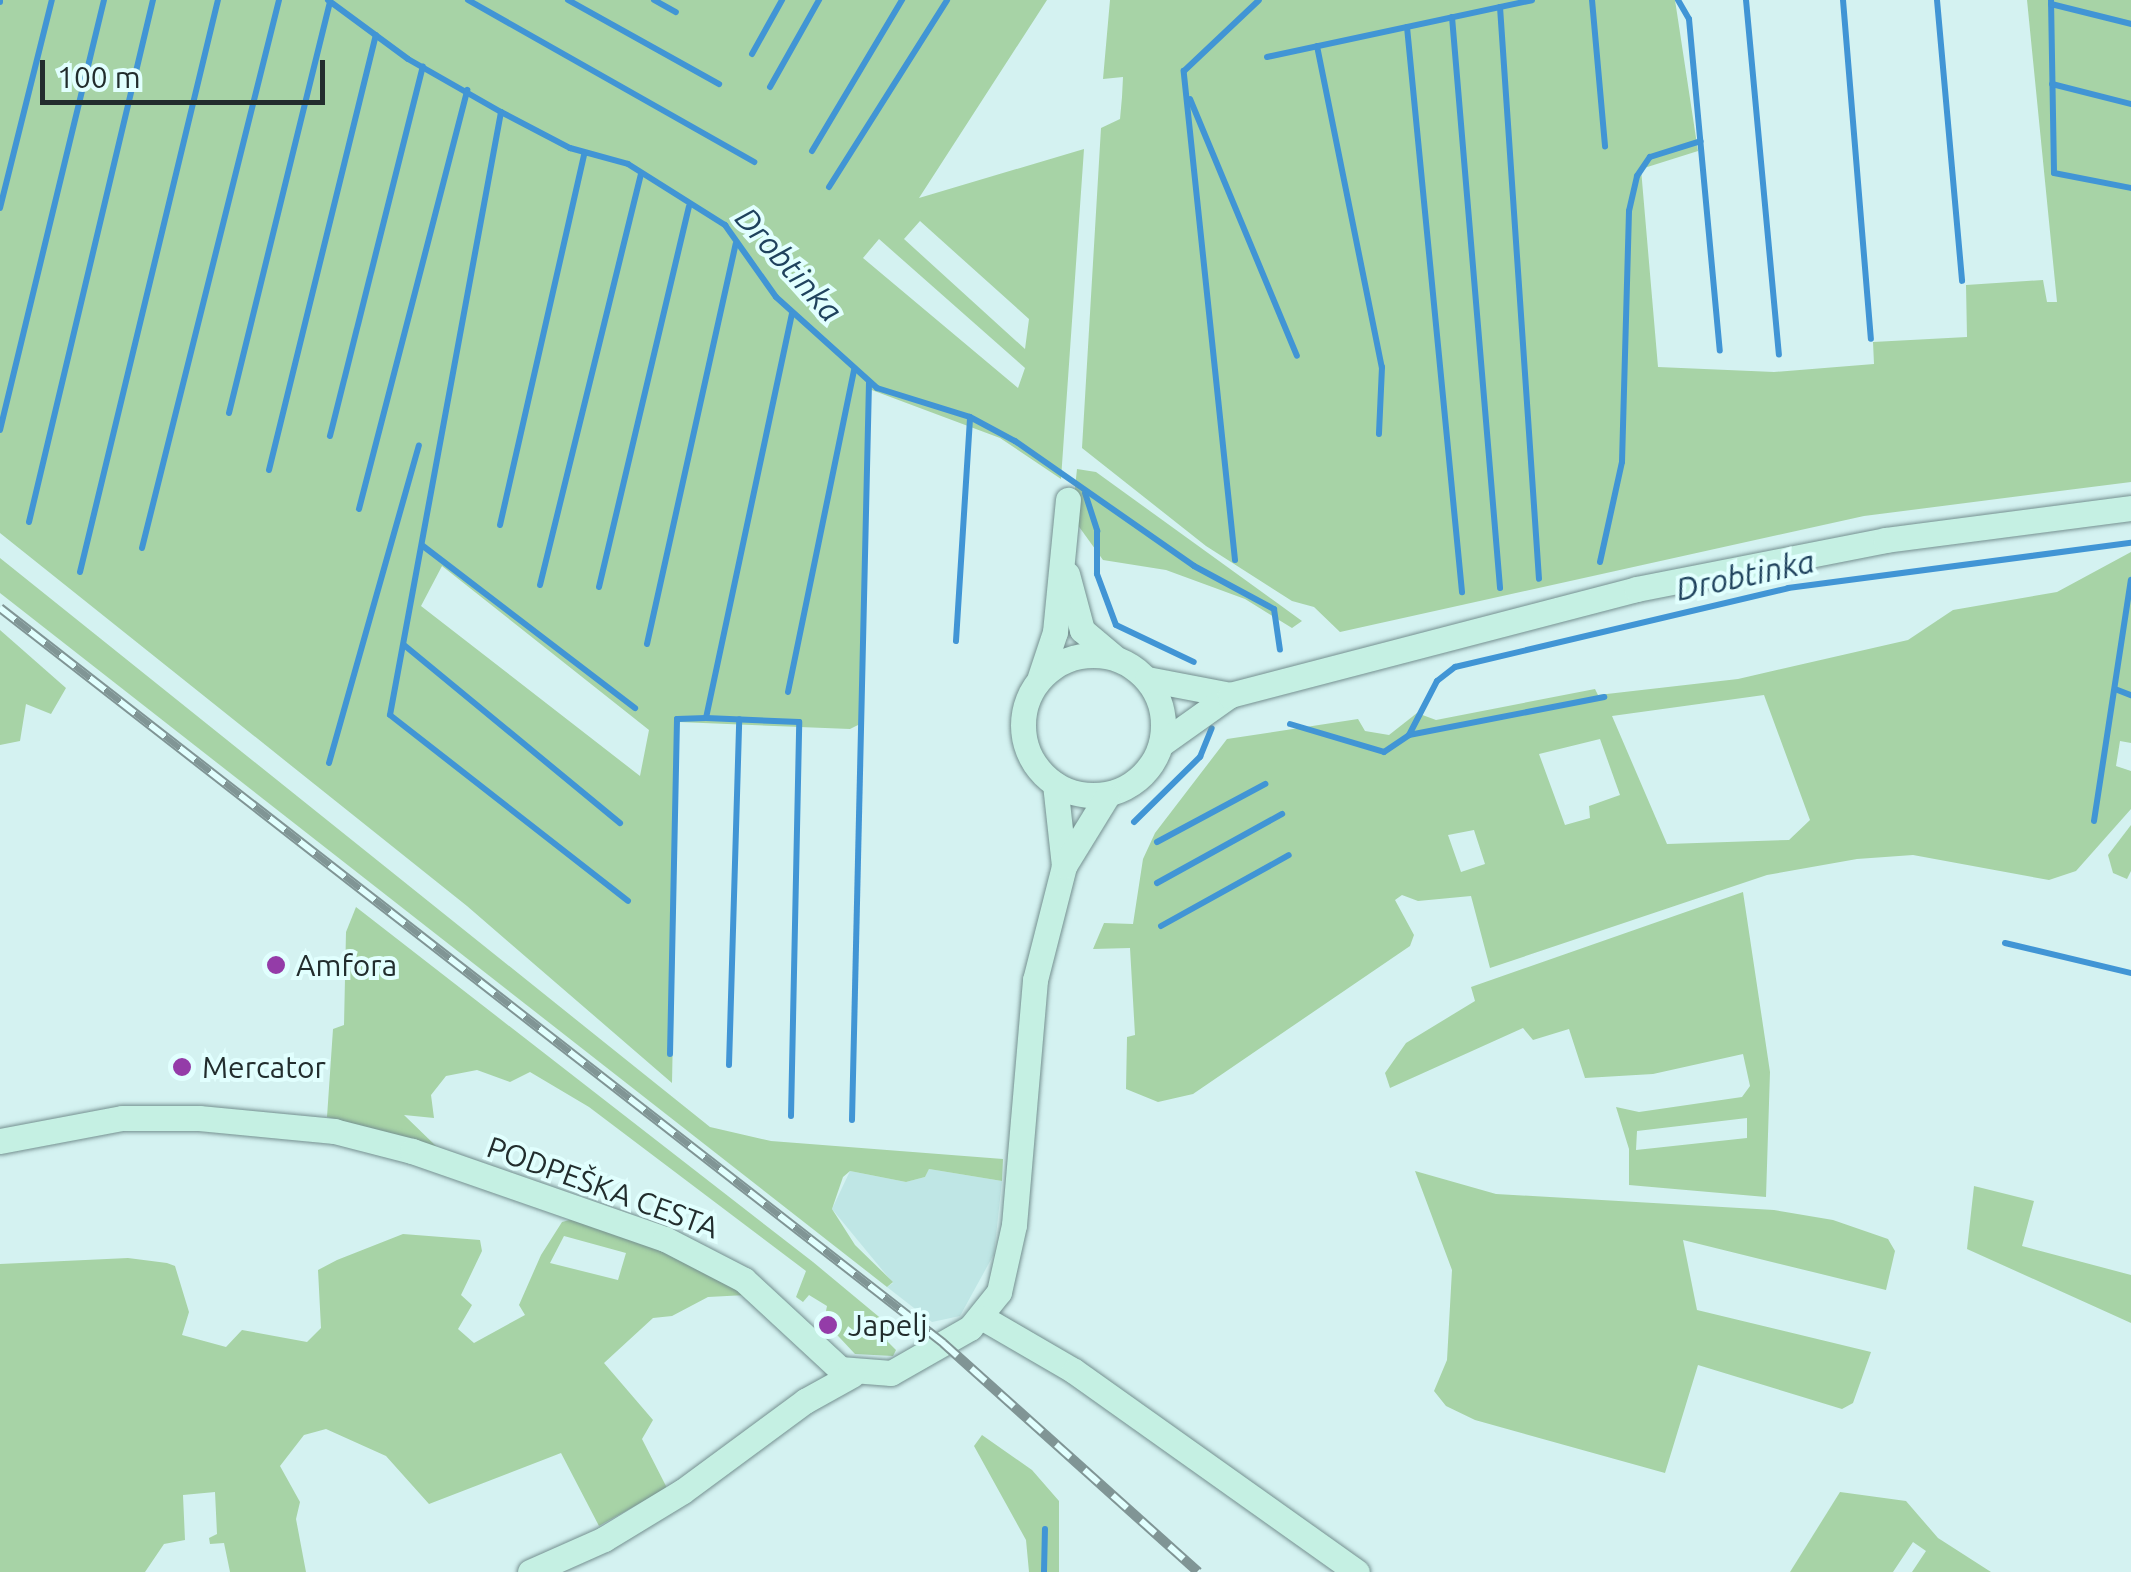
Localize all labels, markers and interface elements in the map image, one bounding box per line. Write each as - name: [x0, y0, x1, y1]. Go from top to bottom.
- scale bar: [45, 40, 330, 102]
- text: 100 m: [57, 60, 141, 94]
- water label: Drobtinka: [728, 199, 850, 329]
- water label: Drobtinka: [1672, 542, 1818, 608]
- place label: Amfora: [296, 947, 397, 983]
- marker: Amfora: [265, 954, 287, 976]
- place label: Mercator: [202, 1049, 326, 1085]
- marker: Mercator: [171, 1056, 193, 1078]
- street label: PODPEŠKA CESTA: [482, 1128, 724, 1246]
- place label: Japelj: [848, 1307, 927, 1343]
- marker: Japelj: [817, 1314, 839, 1336]

